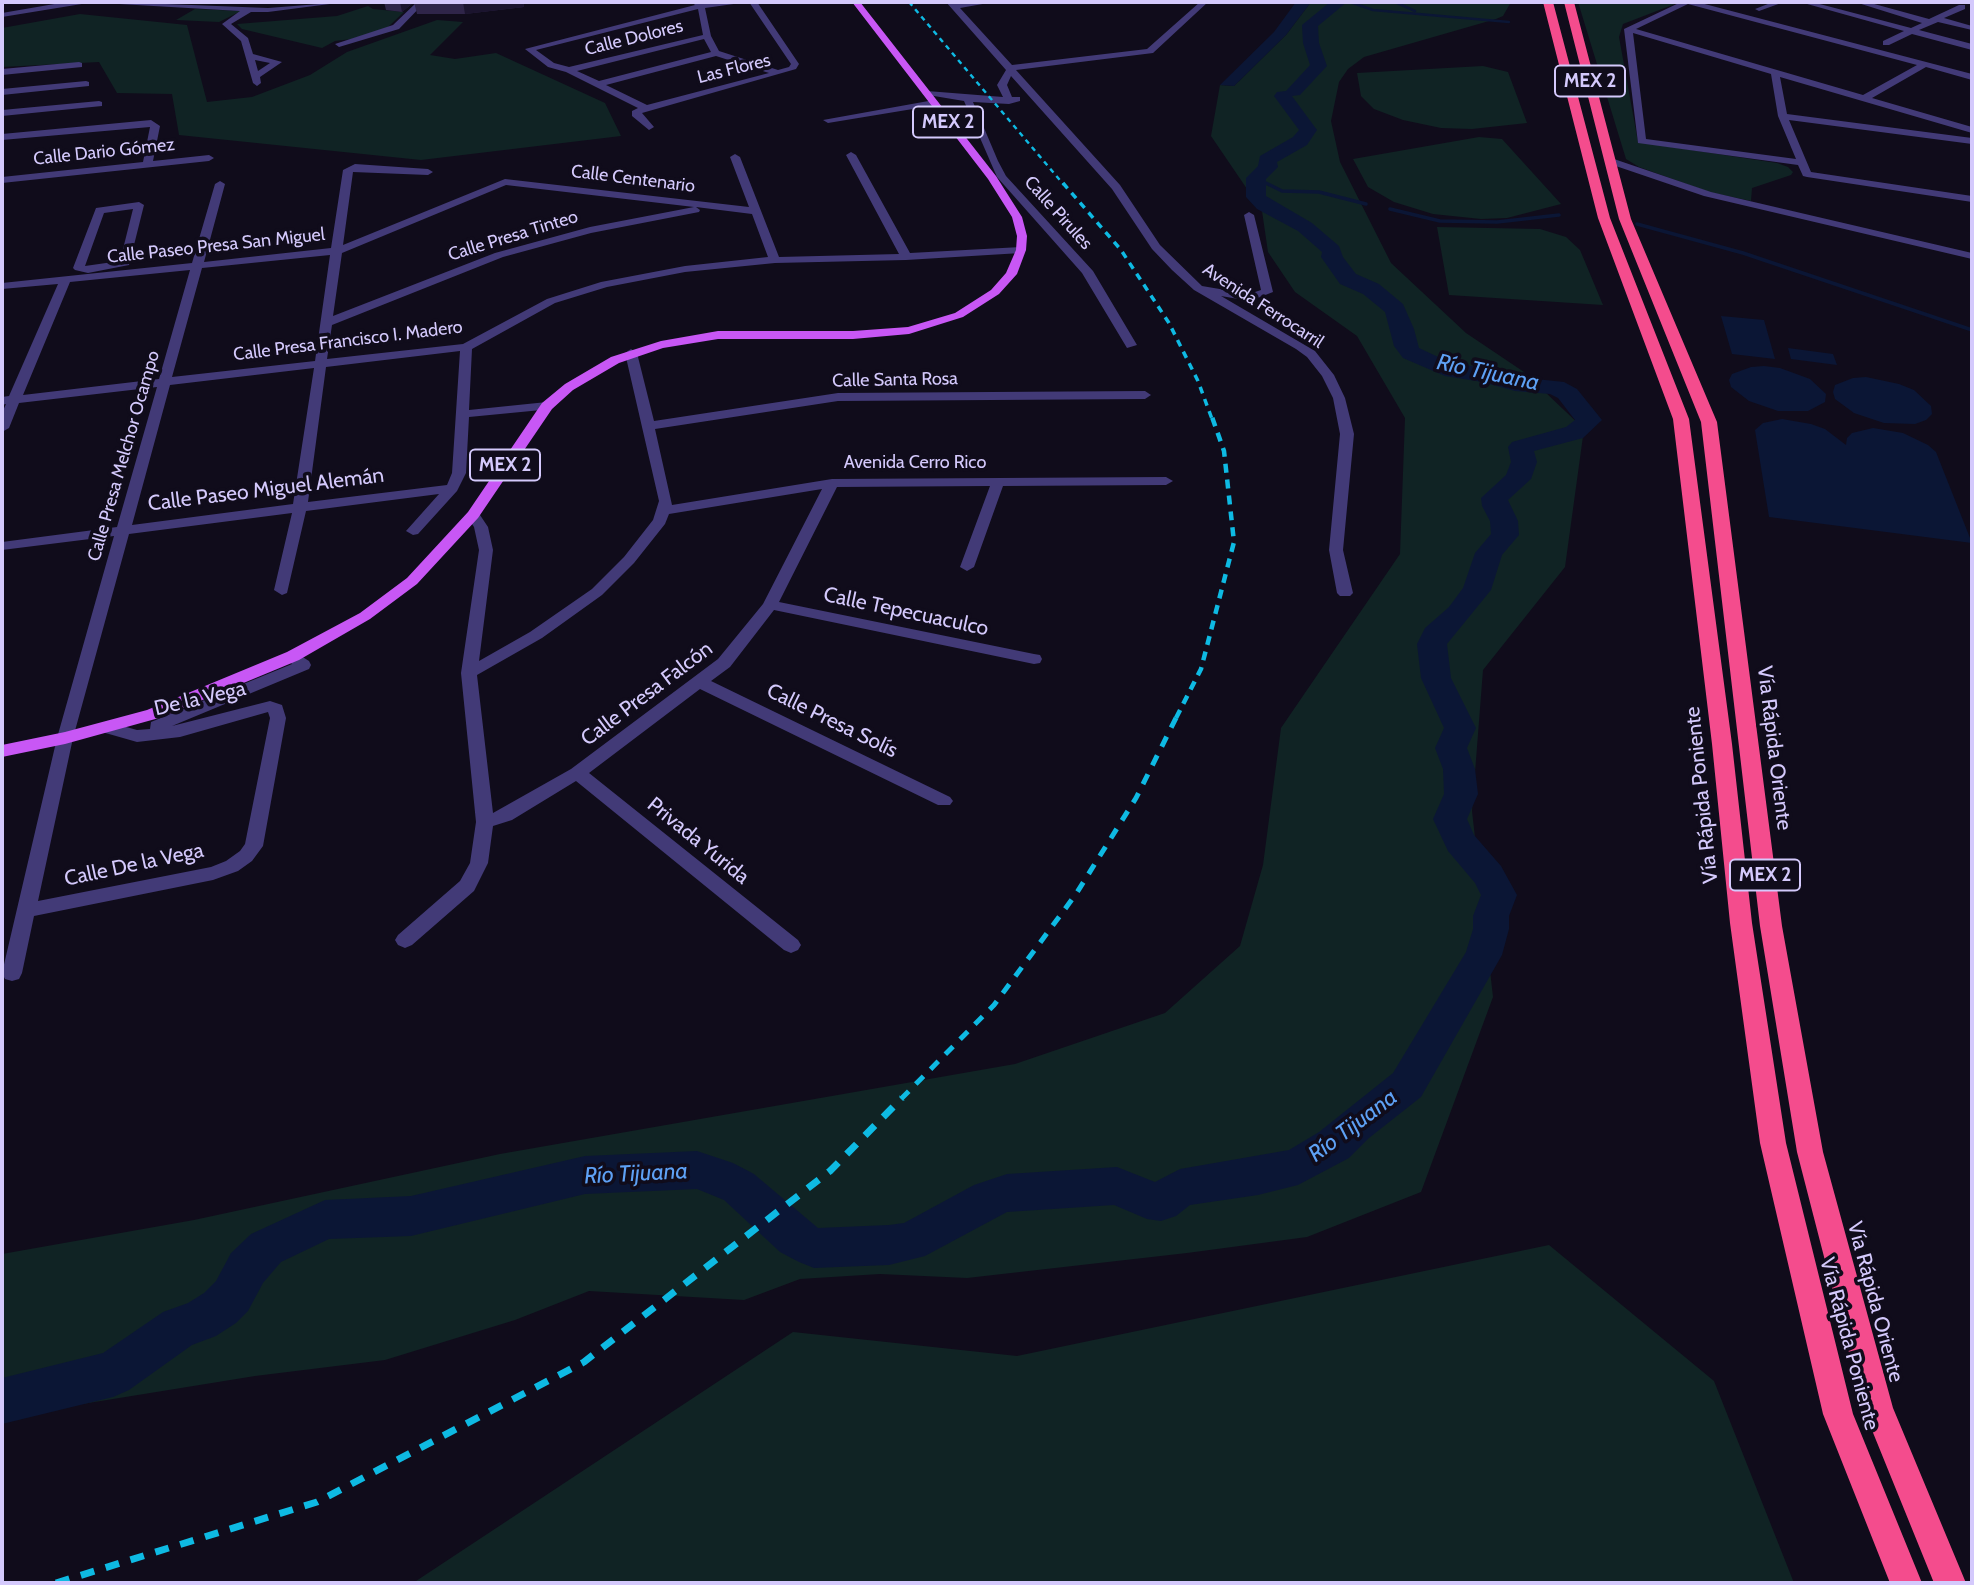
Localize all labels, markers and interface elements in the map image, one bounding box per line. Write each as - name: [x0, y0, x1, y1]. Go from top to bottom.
- street label: Calle Dolores: [583, 15, 685, 61]
- street label: Las Flores: [695, 49, 773, 89]
- road number: MEX 2: [1555, 66, 1625, 96]
- road number: MEX 2: [913, 106, 983, 138]
- street label: Calle Dario Gómez: [32, 134, 176, 170]
- street label: Calle Centenario: [570, 161, 696, 197]
- street label: Calle Pirules: [1019, 172, 1097, 254]
- street label: Calle Presa Tinteo: [445, 206, 581, 266]
- street label: Calle Paseo Presa San Miguel: [106, 224, 326, 268]
- street label: Avenida Ferrocarril: [1198, 259, 1328, 353]
- street label: Calle Presa Francisco I. Madero: [232, 316, 464, 366]
- street label: Calle Presa Melchor Ocampo: [84, 348, 164, 564]
- water label: Río Tijuana: [1434, 349, 1542, 397]
- street label: Calle Santa Rosa: [832, 368, 958, 392]
- road number: MEX 2: [470, 450, 540, 480]
- street label: Avenida Cerro Rico: [844, 452, 986, 474]
- street label: Calle Paseo Miguel Alemán: [147, 463, 385, 517]
- street label: Calle Tepecuaculco: [821, 582, 991, 642]
- street label: Calle Presa Falcón: [576, 636, 718, 752]
- street label: Vía Rápida Oriente: [1751, 664, 1797, 832]
- street label: De la Vega: [152, 676, 248, 722]
- street label: Calle Presa Solís: [762, 678, 902, 764]
- street label: Vía Rápida Poniente: [1680, 705, 1724, 885]
- street label: Privada Yurida: [642, 792, 754, 890]
- street label: Calle De la Vega: [62, 838, 206, 892]
- road number: MEX 2: [1730, 860, 1800, 890]
- water label: Río Tijuana: [1303, 1084, 1403, 1168]
- water label: Río Tijuana: [583, 1157, 689, 1191]
- street label: Vía Rápida Oriente: [1841, 1219, 1909, 1385]
- street label: Vía Rápida Poniente: [1814, 1255, 1884, 1433]

